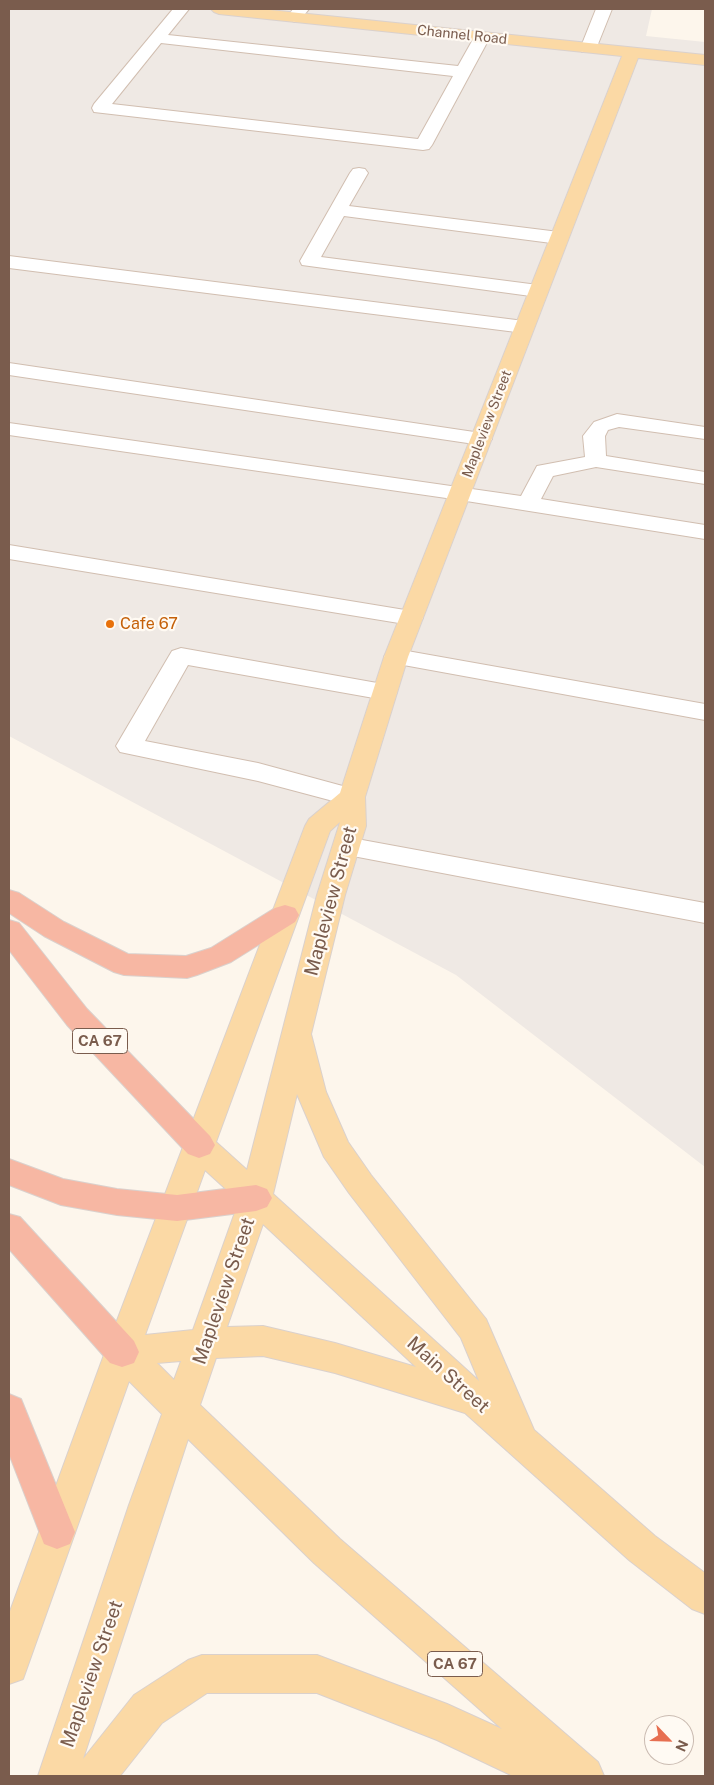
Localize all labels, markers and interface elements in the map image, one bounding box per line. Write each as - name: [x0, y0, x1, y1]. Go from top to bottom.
- street label: Channel Road: [416, 22, 508, 48]
- street label: Mapleview Street: [459, 368, 515, 480]
- place label: Cafe 67: [120, 614, 178, 634]
- marker: Cafe 67: [104, 618, 116, 630]
- street label: Mapleview Street: [300, 824, 362, 978]
- road number: CA 67: [72, 1028, 128, 1054]
- street label: Mapleview Street: [188, 1214, 260, 1368]
- street label: Main Street: [402, 1332, 494, 1418]
- street label: Mapleview Street: [56, 1597, 128, 1751]
- road number: CA 67: [428, 1652, 482, 1676]
- north arrow: [644, 1715, 694, 1765]
- text: N: [672, 1737, 691, 1754]

